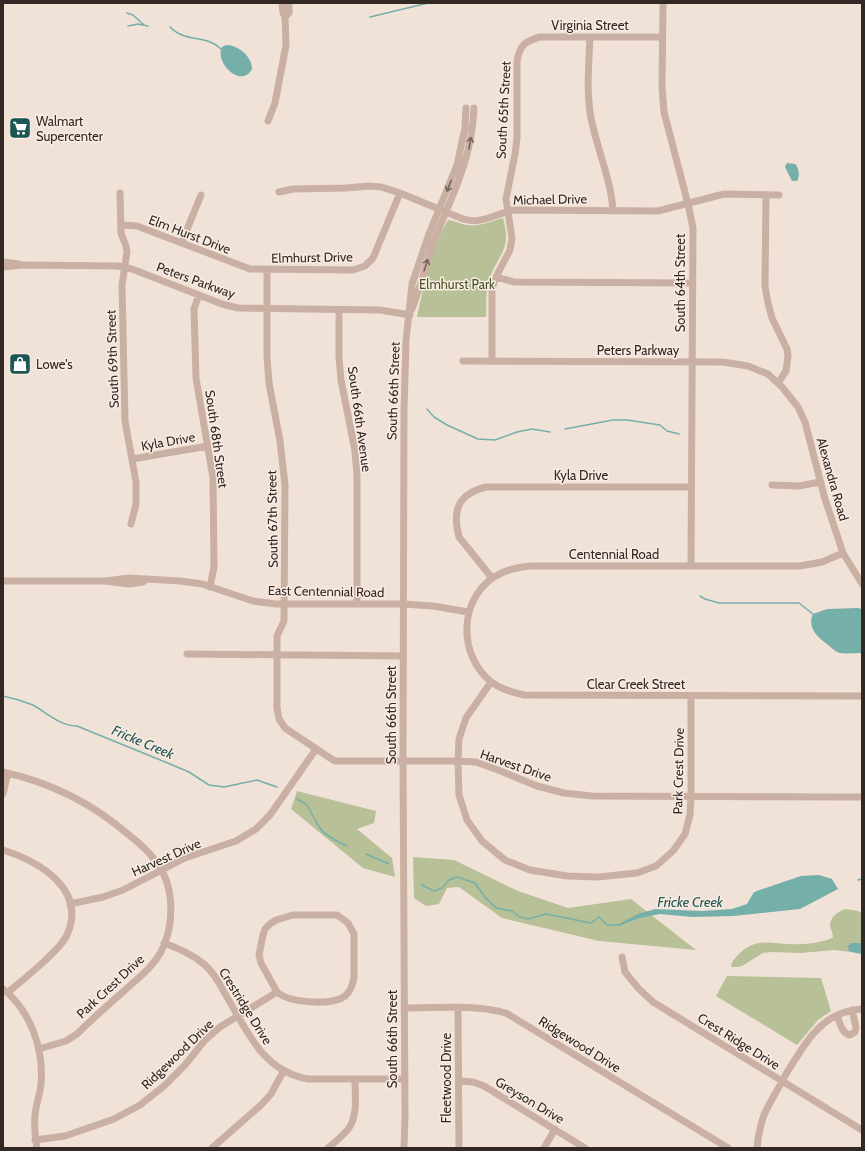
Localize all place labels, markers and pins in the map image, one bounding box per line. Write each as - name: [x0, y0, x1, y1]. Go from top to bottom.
- place label: Walmart Supercenter: [36, 113, 104, 144]
- supermarket icon: Walmart Supercenter: [7, 115, 33, 141]
- shop icon: Lowe's: [7, 351, 33, 377]
- place label: Lowe's: [36, 356, 73, 372]

